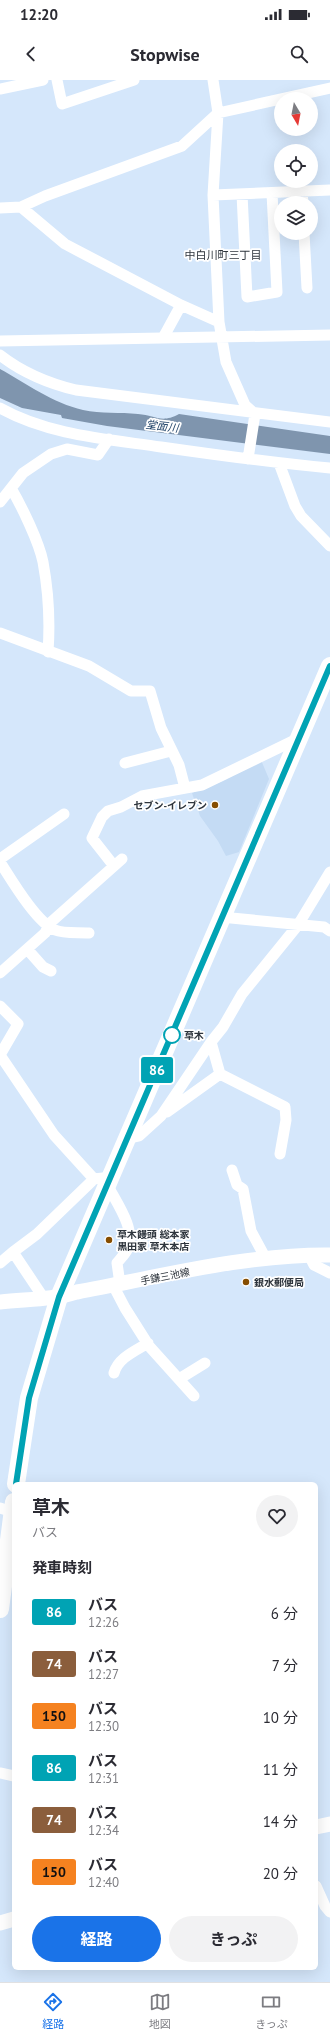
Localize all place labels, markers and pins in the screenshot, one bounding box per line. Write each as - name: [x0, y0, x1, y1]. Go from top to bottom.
- place label: セブン-イレブン: [133, 799, 207, 812]
- marker: セブン-イレブン: [210, 800, 220, 810]
- marker: 草木: [163, 1026, 181, 1044]
- place label: 草木: [184, 1029, 204, 1042]
- place label: 草木饅頭 総本家 黒田家 草木本店: [117, 1228, 190, 1253]
- marker: 草木饅頭 総本家 黒田家 草木本店: [104, 1235, 114, 1245]
- place label: 銀水郵便局: [254, 1276, 304, 1289]
- marker: 銀水郵便局: [241, 1277, 251, 1287]

